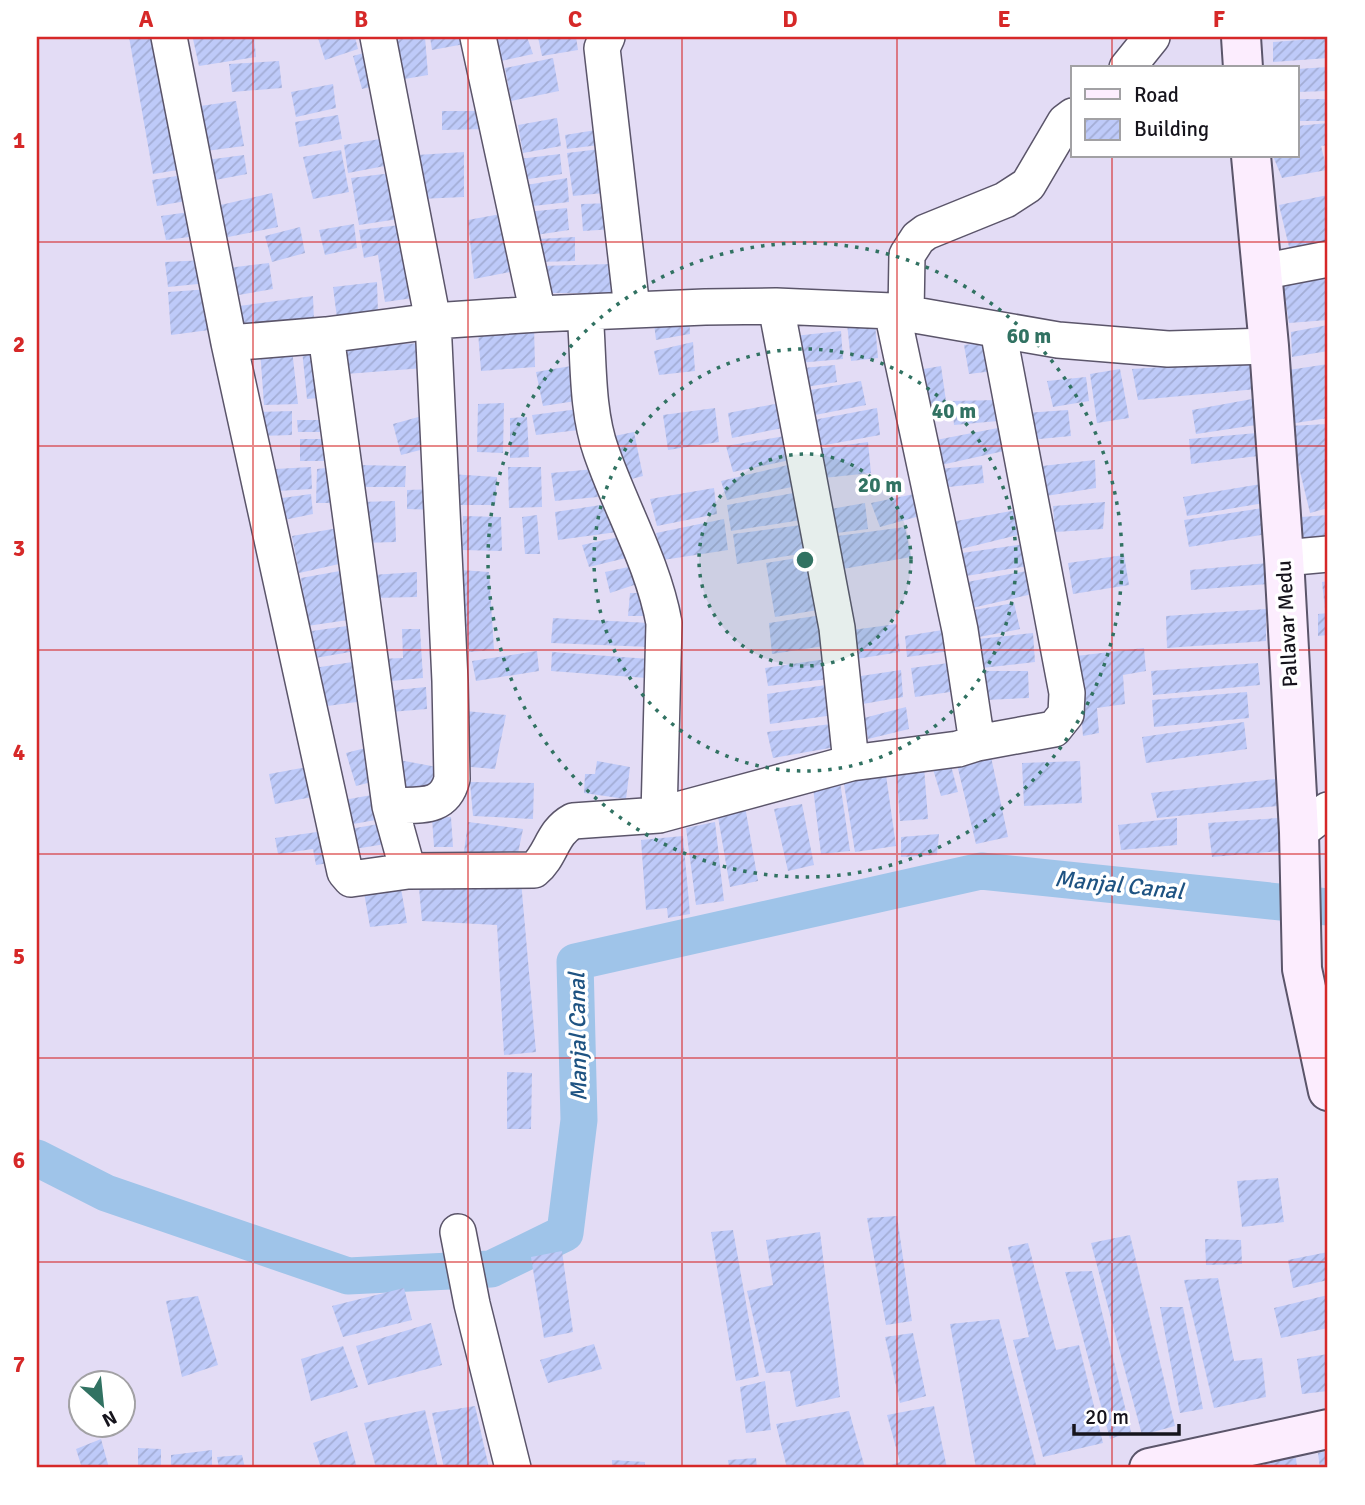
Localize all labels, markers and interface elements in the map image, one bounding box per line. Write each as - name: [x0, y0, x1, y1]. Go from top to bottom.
- text: A: [139, 5, 154, 34]
- text: B: [354, 5, 368, 34]
- text: C: [568, 5, 582, 34]
- text: D: [782, 5, 798, 34]
- text: E: [997, 5, 1011, 34]
- text: F: [1213, 5, 1225, 34]
- legend: [1071, 66, 1298, 158]
- text: Road: [1134, 82, 1179, 108]
- text: Building: [1134, 116, 1209, 142]
- text: 1: [13, 126, 25, 155]
- text: 60 m: [1007, 323, 1051, 349]
- text: 2: [13, 330, 25, 359]
- text: 40 m: [932, 398, 976, 424]
- text: 20 m: [858, 472, 902, 498]
- text: 3: [13, 534, 25, 563]
- centre of rings: [793, 548, 817, 572]
- street label: Pallavar Medu: [1271, 560, 1303, 688]
- text: 4: [13, 738, 25, 767]
- water label: Manjal Canal: [1053, 864, 1187, 906]
- text: 5: [13, 942, 25, 971]
- water label: Manjal Canal: [562, 970, 594, 1102]
- text: 6: [13, 1146, 25, 1175]
- text: 7: [13, 1350, 25, 1379]
- north arrow: [66, 1368, 136, 1438]
- scale bar: [1074, 1393, 1180, 1437]
- text: 20 m: [1085, 1404, 1129, 1430]
- text: N: [98, 1405, 121, 1432]

